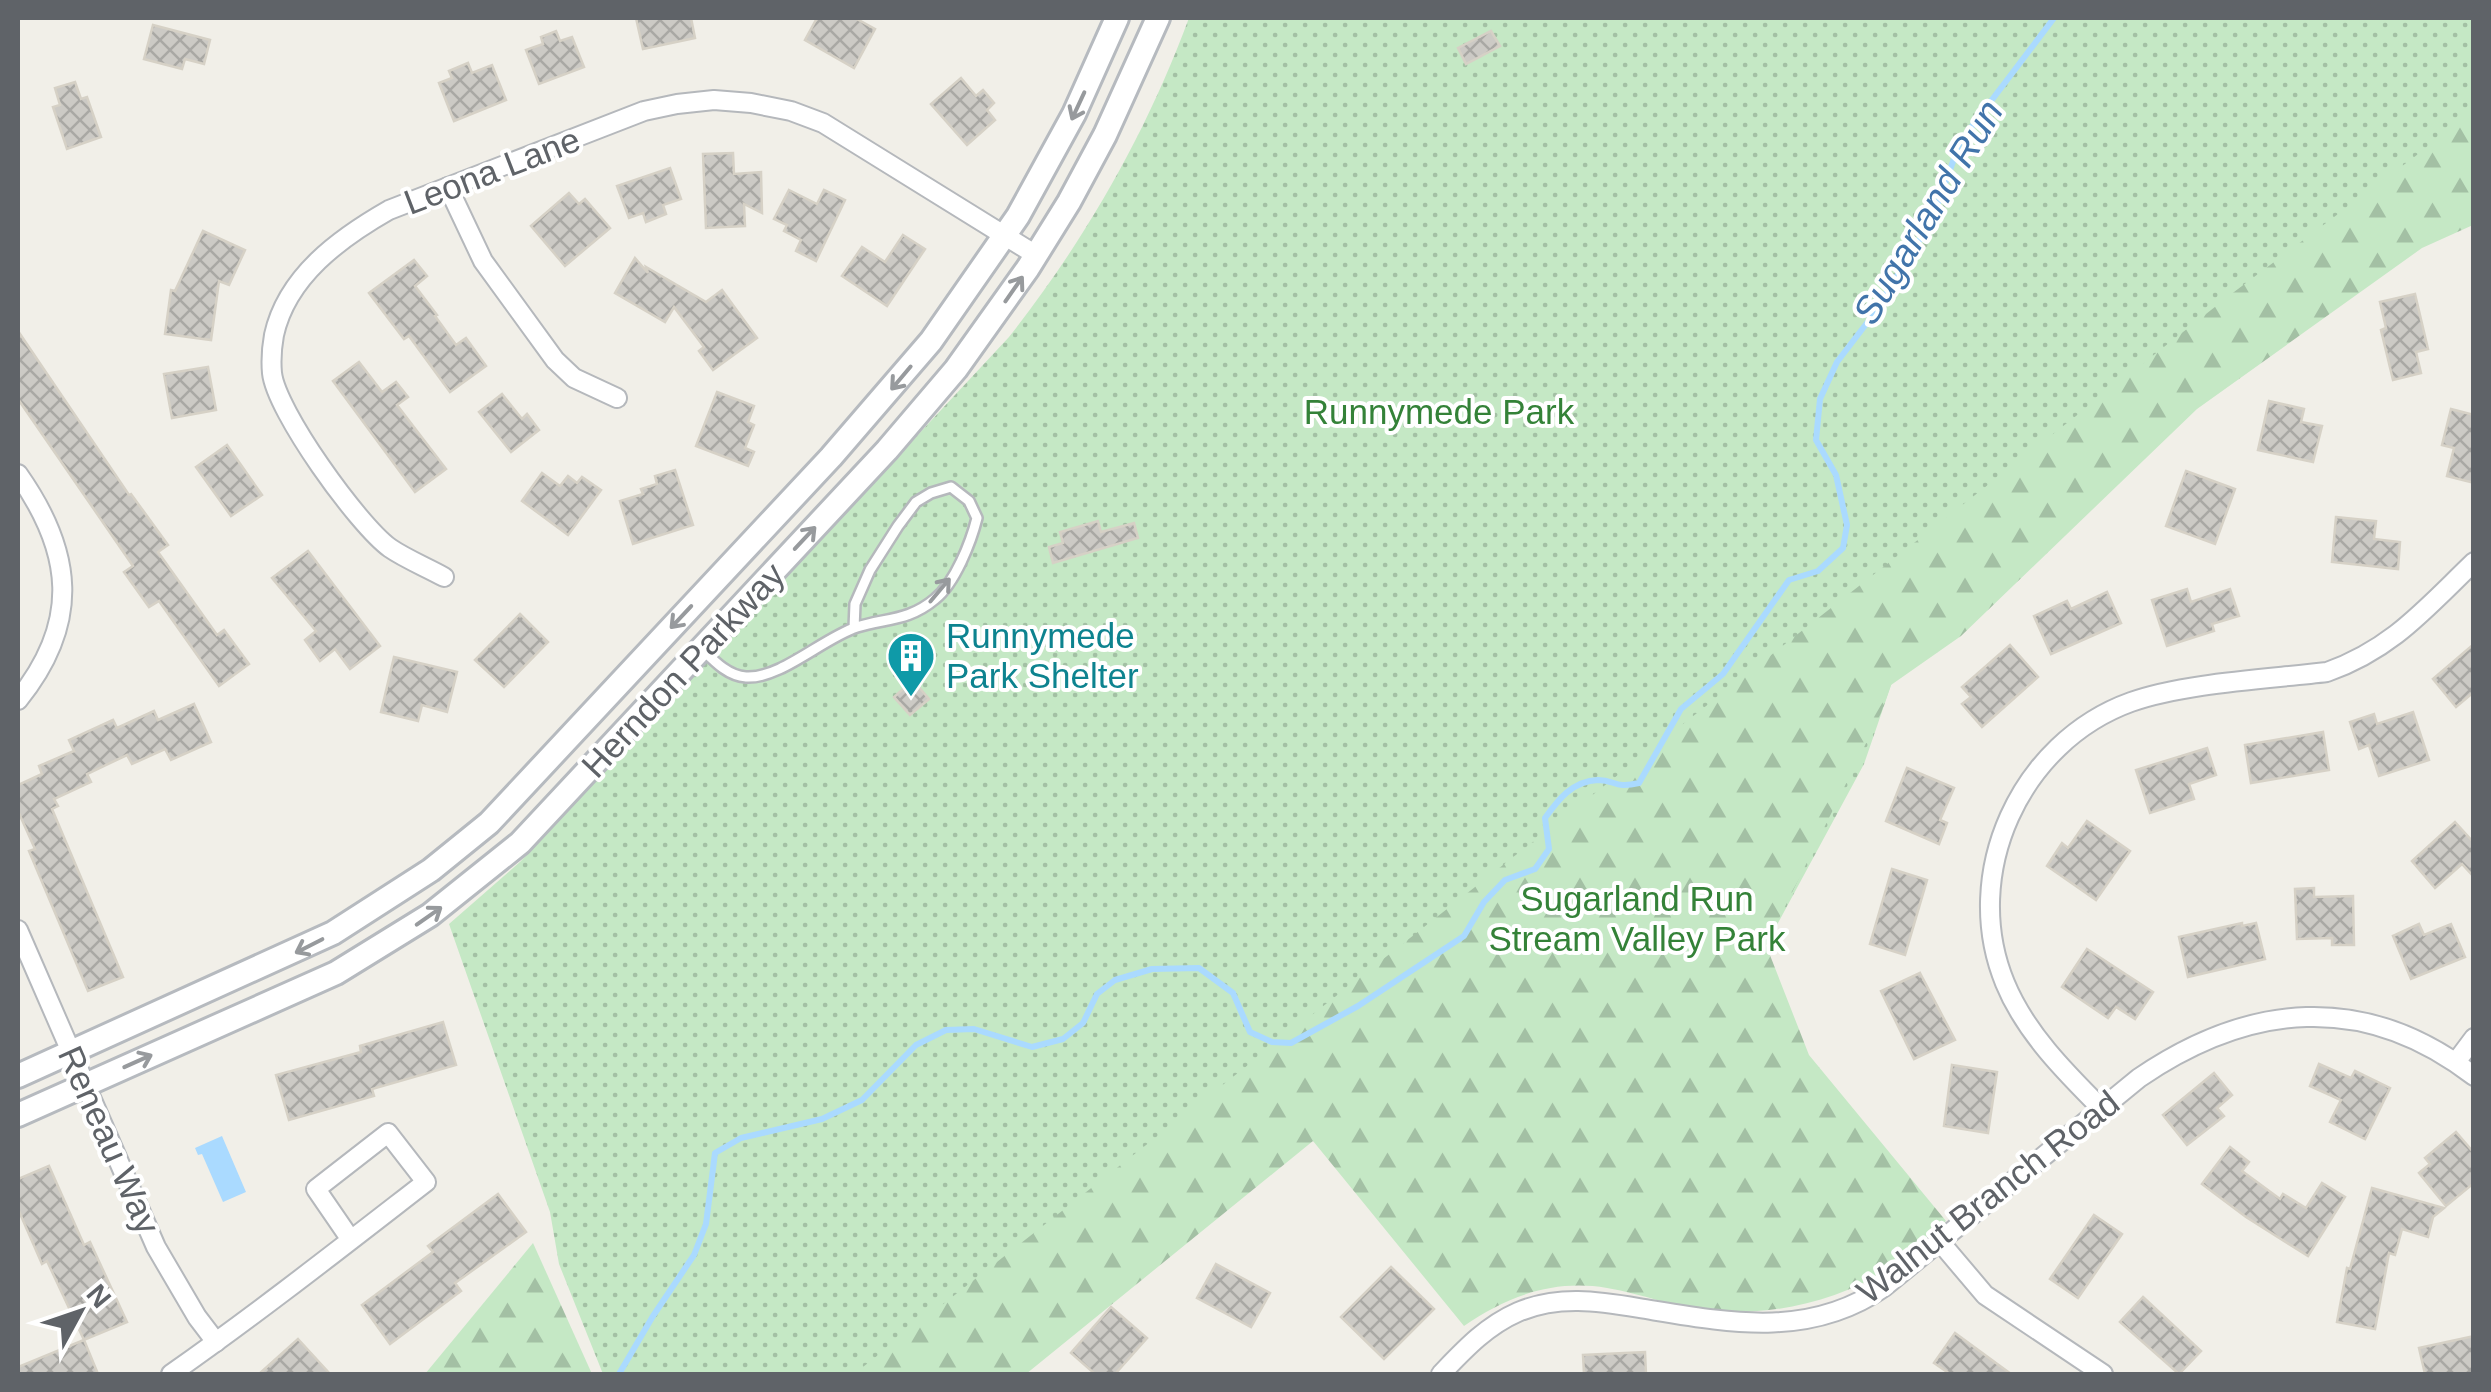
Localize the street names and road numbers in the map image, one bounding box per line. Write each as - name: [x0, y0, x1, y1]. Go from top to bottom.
- street label: Leona Lane: [399, 119, 585, 222]
- street label: Herndon Parkway: [574, 554, 792, 785]
- street label: Reneau Way: [51, 1040, 168, 1240]
- street label: Walnut Branch Road: [1849, 1082, 2126, 1311]

